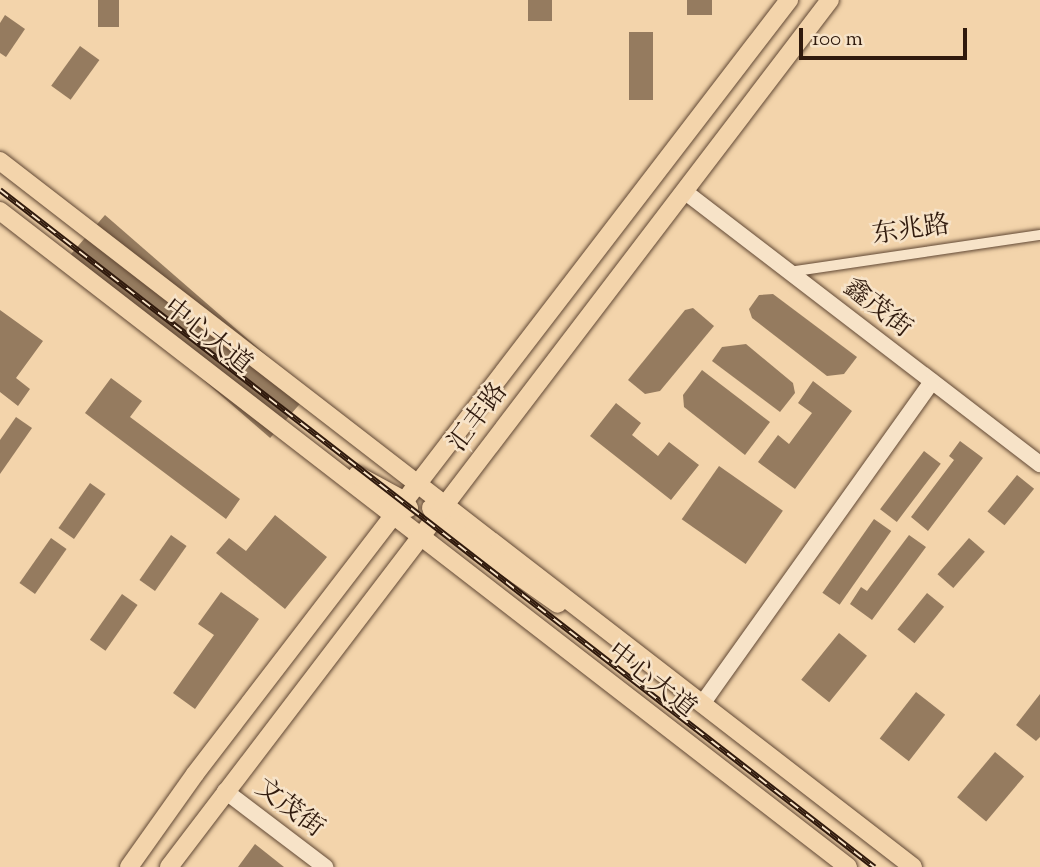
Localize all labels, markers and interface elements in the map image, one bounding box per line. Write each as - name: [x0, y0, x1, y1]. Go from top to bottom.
- scale bar: [802, 14, 970, 58]
- text: 100 m: [812, 25, 863, 55]
- street label: 东兆路: [870, 210, 952, 252]
- street label: 鑫茂街: [837, 273, 917, 345]
- street label: 中心大道: [156, 293, 258, 381]
- street label: 汇丰路: [443, 377, 515, 459]
- street label: 中心大道: [600, 637, 702, 725]
- street label: 文茂街: [248, 773, 330, 845]

